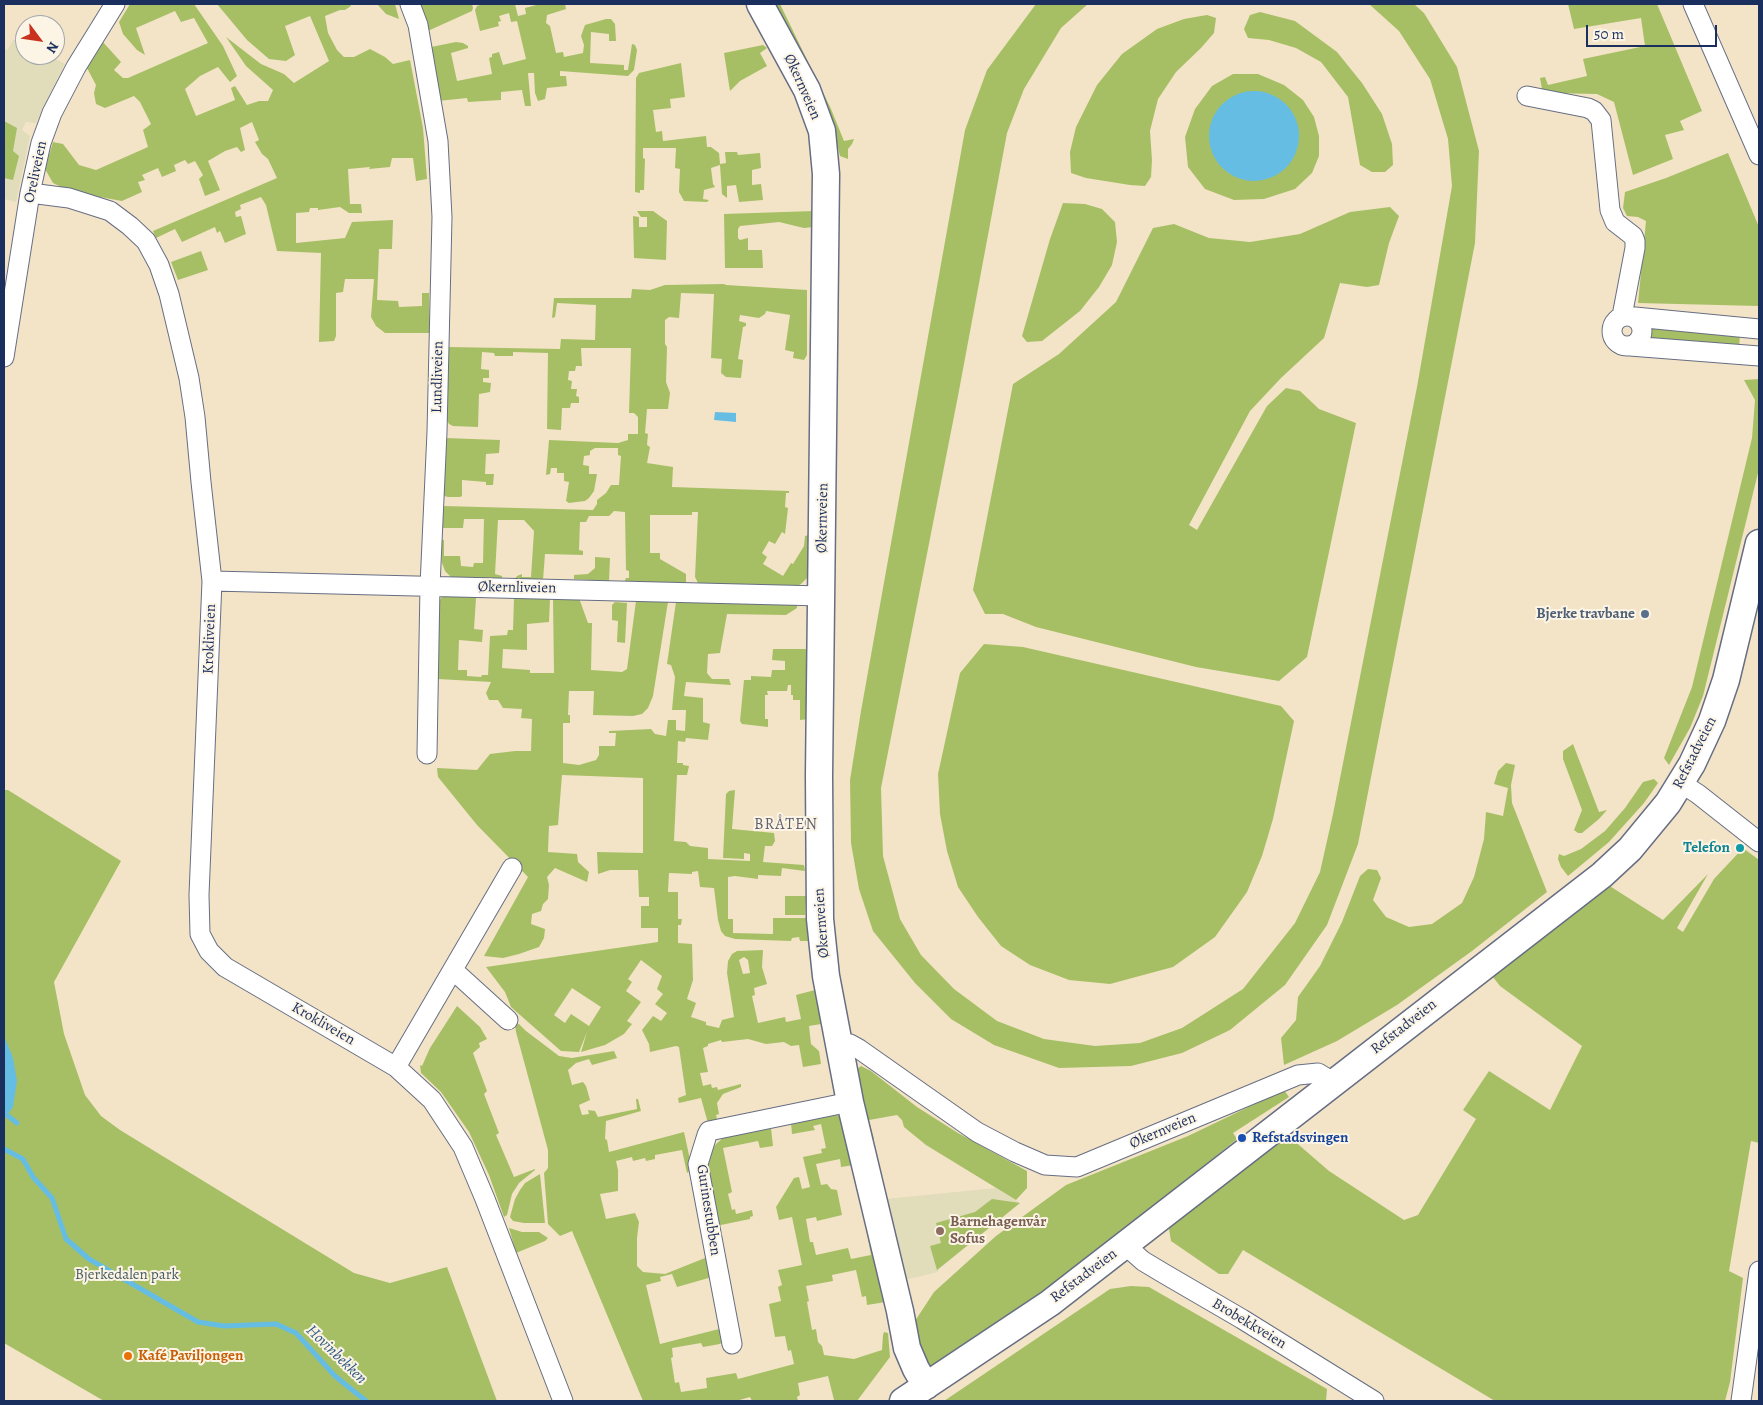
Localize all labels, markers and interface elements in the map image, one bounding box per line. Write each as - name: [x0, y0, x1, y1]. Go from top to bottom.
- north arrow: [15, 15, 65, 65]
- scale bar: [1588, 15, 1719, 47]
- text: 50 m: [1594, 24, 1624, 44]
- text: N: [42, 38, 63, 57]
- street label: Økernveien: [779, 51, 825, 123]
- street label: Oreliveien: [21, 139, 51, 205]
- street label: Lundliveien: [428, 341, 448, 413]
- street label: Økernveien: [813, 483, 833, 553]
- street label: Økernliveien: [478, 578, 556, 598]
- street label: Krokliveien: [200, 604, 220, 674]
- place label: Bjerke travbane: [1536, 605, 1635, 623]
- marker: Bjerke travbane: [1639, 608, 1651, 620]
- street label: Refstadveien: [1669, 714, 1721, 792]
- district label: BRÅTEN: [753, 815, 819, 835]
- place label: Telefon: [1683, 839, 1730, 857]
- marker: Telefon: [1734, 842, 1746, 854]
- street label: Økernveien: [811, 887, 833, 959]
- street label: Refstadveien: [1367, 996, 1441, 1058]
- street label: Krokliveien: [288, 999, 358, 1049]
- street label: Økernveien: [1127, 1109, 1199, 1153]
- place label: Refstadsvingen: [1252, 1129, 1348, 1147]
- marker: Refstadsvingen: [1236, 1132, 1248, 1144]
- street label: Gurinestubben: [692, 1163, 724, 1257]
- place label: Barnehagenvår Sofus: [950, 1213, 1046, 1248]
- marker: Barnehagenvår Sofus: [934, 1225, 946, 1237]
- street label: Refstadveien: [1047, 1245, 1121, 1307]
- park label: Bjerkedalen park: [75, 1266, 179, 1284]
- street label: Brobekkveien: [1209, 1295, 1289, 1353]
- water label: Hovinbekken: [302, 1321, 370, 1389]
- place label: Kafé Paviljongen: [138, 1347, 243, 1365]
- marker: Kafé Paviljongen: [122, 1350, 134, 1362]

